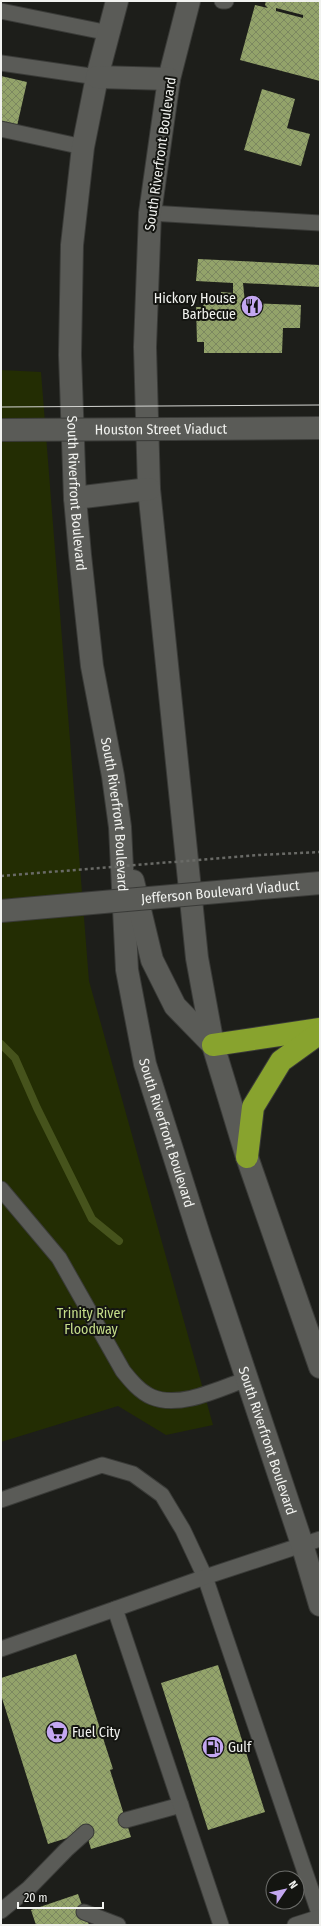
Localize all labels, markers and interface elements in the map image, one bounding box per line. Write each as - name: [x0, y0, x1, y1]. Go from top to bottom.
- street label: South Riverfront Boulevard: [141, 76, 180, 232]
- place label: Hickory House Barbecue: [154, 290, 236, 323]
- restaurant icon: Hickory House Barbecue: [239, 293, 265, 319]
- street label: South Riverfront Boulevard: [63, 415, 90, 572]
- street label: Houston Street Viaduct: [95, 421, 228, 438]
- street label: South Riverfront Boulevard: [97, 736, 131, 892]
- street label: Jefferson Boulevard Viaduct: [140, 877, 301, 908]
- street label: South Riverfront Boulevard: [135, 1057, 198, 1210]
- park label: Trinity River Floodway: [57, 1305, 125, 1338]
- street label: South Riverfront Boulevard: [234, 1364, 300, 1517]
- supermarket icon: Fuel City: [44, 1719, 70, 1745]
- place label: Fuel City: [72, 1724, 121, 1741]
- fuel station icon: Gulf: [200, 1734, 226, 1760]
- place label: Gulf: [228, 1739, 253, 1756]
- north arrow: [265, 1870, 305, 1910]
- text: N: [286, 1878, 300, 1891]
- scale bar: [18, 1884, 103, 1910]
- text: 20 m: [24, 1891, 48, 1905]

